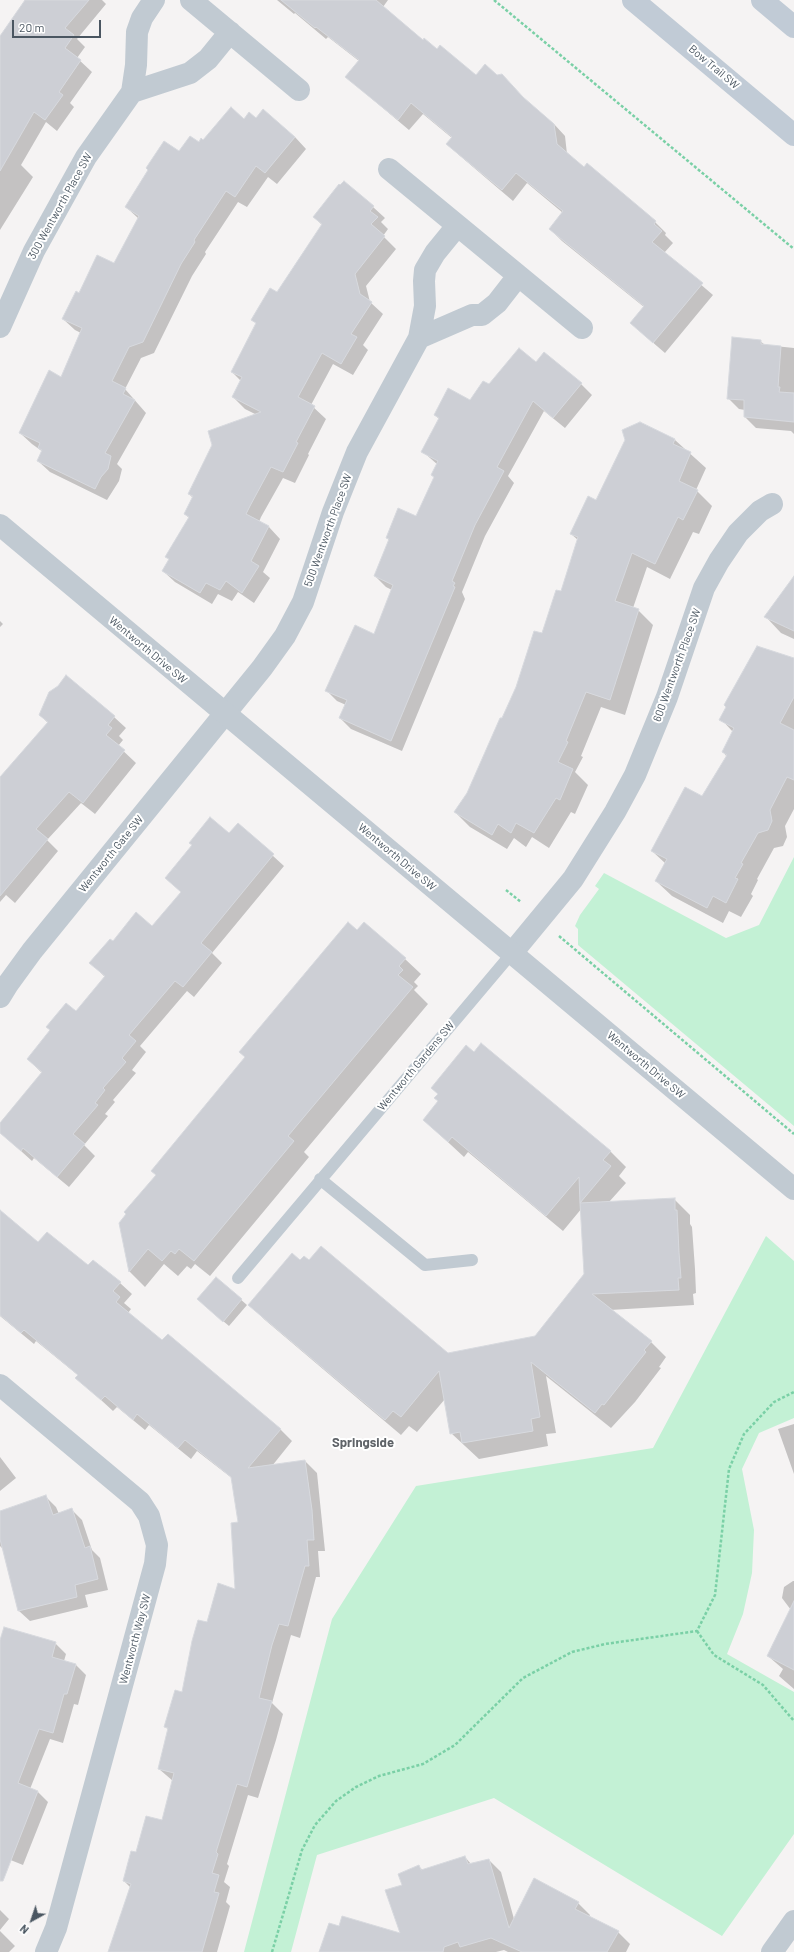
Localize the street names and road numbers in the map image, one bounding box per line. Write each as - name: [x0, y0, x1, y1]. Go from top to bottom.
- street label: Bow Trail SW: [686, 42, 742, 92]
- street label: 300 Wentworth Place SW: [25, 150, 95, 262]
- street label: 500 Wentworth Place SW: [301, 472, 355, 588]
- street label: 600 Wentworth Place SW: [650, 607, 704, 723]
- street label: Wentworth Drive SW: [106, 614, 190, 686]
- street label: Wentworth Gate SW: [76, 813, 146, 895]
- street label: Wentworth Drive SW: [355, 821, 439, 893]
- street label: Wentworth Gardens SW: [375, 1019, 457, 1113]
- street label: Wentworth Drive SW: [604, 1029, 688, 1101]
- street label: Wentworth Way SW: [117, 1592, 153, 1686]

